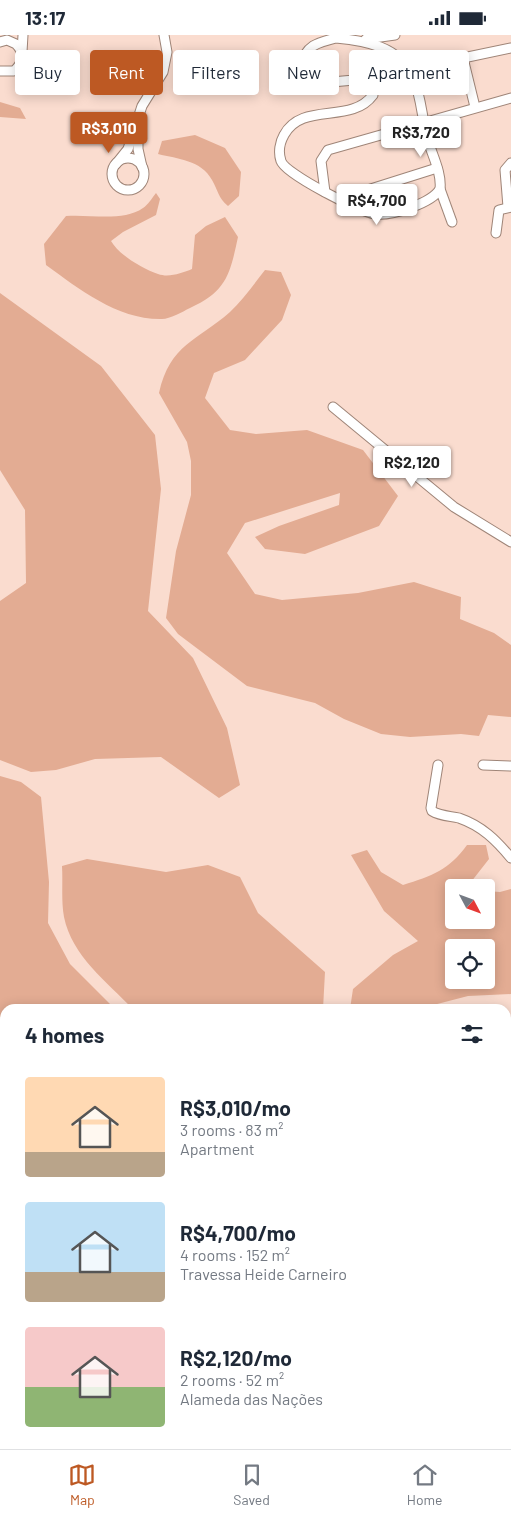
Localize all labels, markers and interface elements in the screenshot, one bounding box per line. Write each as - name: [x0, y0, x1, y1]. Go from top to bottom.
- text: 13:17: [25, 6, 65, 29]
- chip: Buy: [15, 50, 80, 95]
- chip: Rent: [90, 50, 163, 95]
- chip: Filters: [173, 50, 259, 95]
- chip: New: [269, 50, 339, 95]
- chip: Apartment: [349, 50, 469, 95]
- pin: R$3,010: [63, 111, 155, 154]
- pin: R$3,720: [375, 115, 467, 158]
- text: R$3,010: [81, 118, 137, 137]
- text: R$3,720: [392, 122, 450, 141]
- pin: R$4,700: [331, 183, 423, 226]
- text: R$4,700: [347, 190, 407, 209]
- pin: R$2,120: [366, 445, 458, 488]
- text: R$2,120: [384, 452, 440, 471]
- north arrow: [445, 879, 495, 929]
- map controls: [445, 879, 495, 989]
- button: locate: [445, 939, 495, 989]
- icon: filters: [458, 1020, 486, 1048]
- text: 4 homes: [25, 1022, 104, 1047]
- text: R$3,010/mo: [180, 1095, 291, 1120]
- icon: home: [65, 1097, 125, 1157]
- text: 3 rooms · 83 m²: [180, 1120, 284, 1139]
- text: Apartment: [180, 1139, 255, 1158]
- text: R$4,700/mo: [180, 1220, 296, 1245]
- icon: home: [65, 1222, 125, 1282]
- text: 4 rooms · 152 m²: [180, 1245, 290, 1264]
- text: Travessa Heide Carneiro: [180, 1264, 347, 1283]
- text: R$2,120/mo: [180, 1345, 292, 1370]
- icon: home: [65, 1347, 125, 1407]
- text: 2 rooms · 52 m²: [180, 1370, 284, 1389]
- text: Alameda das Nações: [180, 1389, 323, 1408]
- tab: Map: [68, 1461, 96, 1508]
- tab: Saved: [233, 1461, 270, 1508]
- tab: Home: [407, 1461, 443, 1508]

